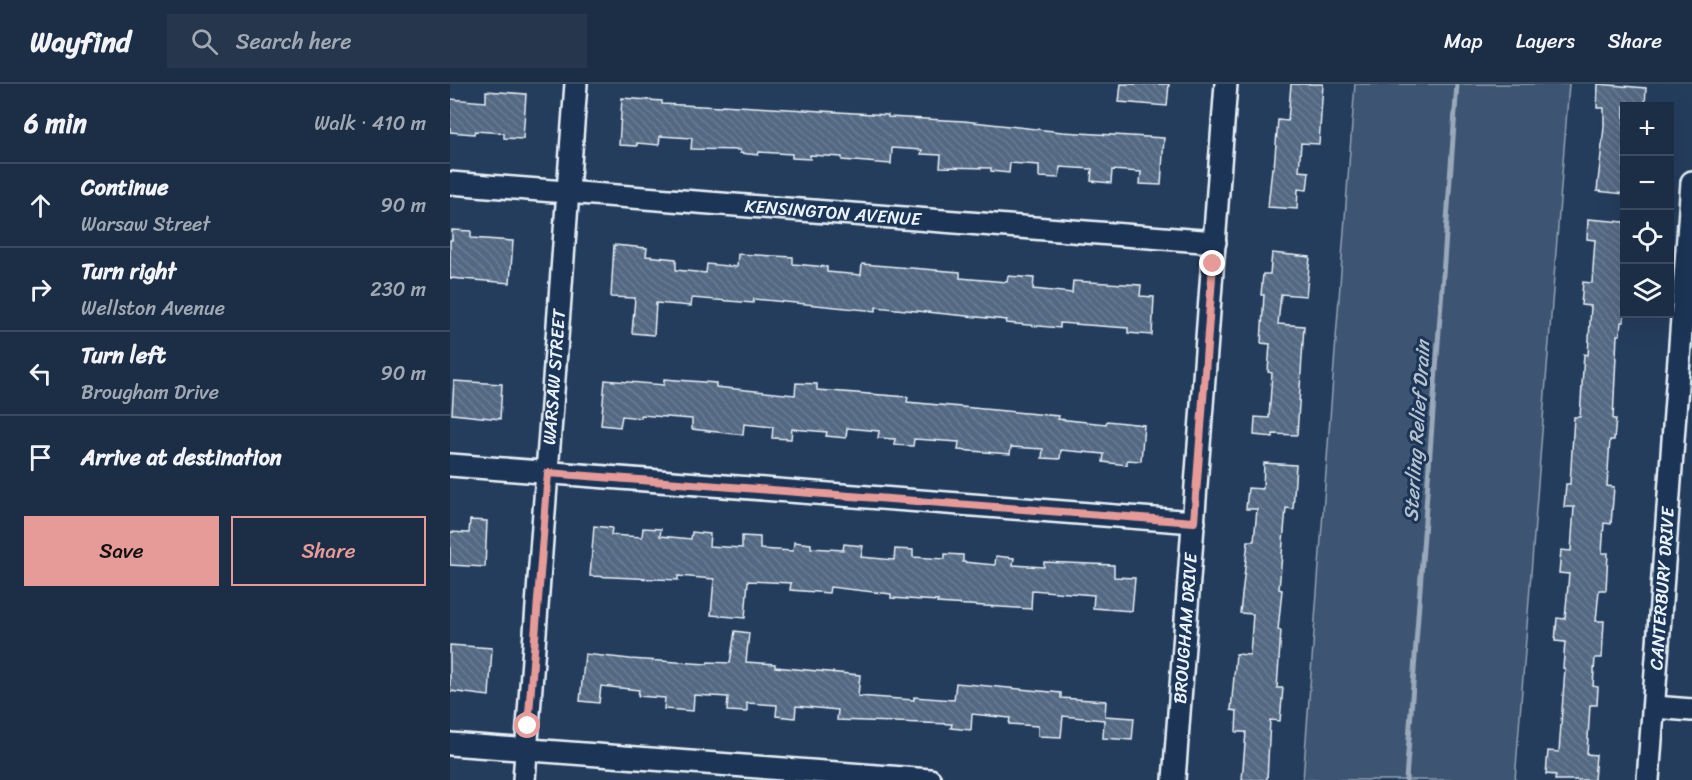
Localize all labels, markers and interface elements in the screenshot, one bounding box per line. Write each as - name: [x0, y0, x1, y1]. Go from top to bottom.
- search box: [167, 14, 587, 68]
- text: Wayfind: [30, 17, 131, 66]
- text: Search here: [236, 22, 352, 61]
- text: Map: [1444, 22, 1483, 60]
- text: Layers: [1516, 22, 1575, 60]
- text: Share: [1608, 22, 1662, 60]
- icon: search: [188, 25, 221, 58]
- text: 6 min: [24, 100, 87, 146]
- map controls: [1620, 102, 1674, 318]
- button: +: [1620, 102, 1674, 156]
- text: Walk · 410 m: [314, 106, 426, 141]
- button: −: [1620, 156, 1674, 210]
- text: Continue: [81, 168, 169, 207]
- text: 90 m: [381, 188, 426, 223]
- icon: ahead: [24, 189, 57, 222]
- street label: KENSINGTON AVENUE: [743, 190, 923, 235]
- text: Warsaw Street: [81, 207, 210, 242]
- button: locate: [1620, 210, 1674, 264]
- route end: [1199, 250, 1225, 276]
- text: Turn right: [81, 252, 176, 291]
- button: layers: [1620, 264, 1674, 318]
- text: 230 m: [370, 272, 426, 307]
- icon: right: [24, 273, 57, 306]
- text: Wellston Avenue: [81, 291, 225, 326]
- street label: WARSAW STREET: [533, 307, 575, 446]
- text: Turn left: [81, 336, 166, 375]
- water label: Sterling Relief Drain: [1393, 337, 1441, 523]
- text: 90 m: [381, 356, 426, 391]
- icon: left: [24, 357, 57, 390]
- text: Brougham Drive: [81, 375, 219, 410]
- text: Arrive at destination: [81, 438, 282, 477]
- icon: arrive: [24, 441, 57, 474]
- street label: CANTERBURY DRIVE: [1640, 505, 1684, 671]
- button: Save: [24, 516, 219, 586]
- button: Share: [231, 516, 426, 586]
- street label: BROUGHAM DRIVE: [1164, 551, 1207, 705]
- route start: [514, 712, 540, 738]

